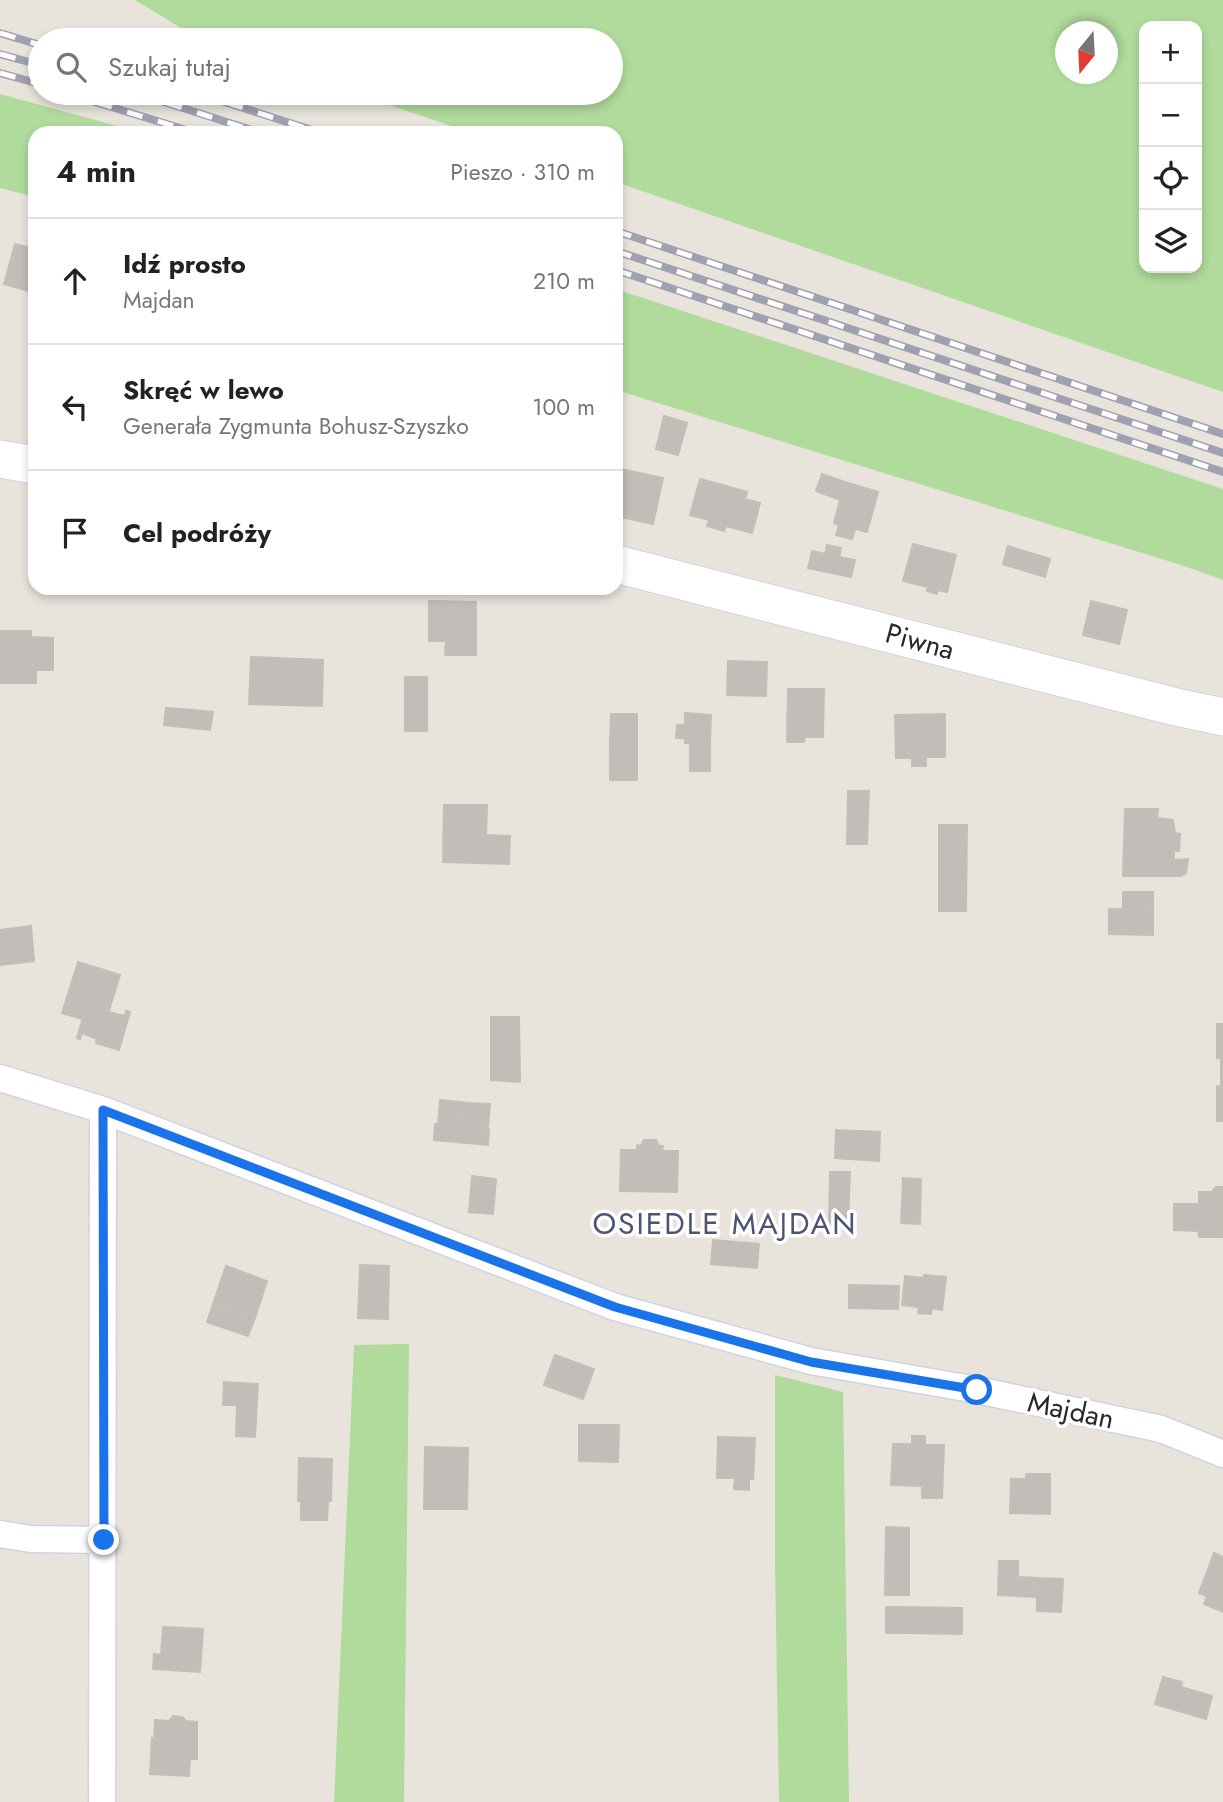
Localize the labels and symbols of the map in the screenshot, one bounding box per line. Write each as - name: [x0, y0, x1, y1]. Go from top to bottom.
- north arrow: [1055, 21, 1118, 84]
- street label: Piwna: [881, 613, 959, 670]
- district label: OSIEDLE MAJDAN: [592, 1202, 858, 1245]
- route start: [961, 1374, 992, 1405]
- street label: Majdan: [1024, 1381, 1118, 1440]
- route end: [88, 1524, 119, 1555]

